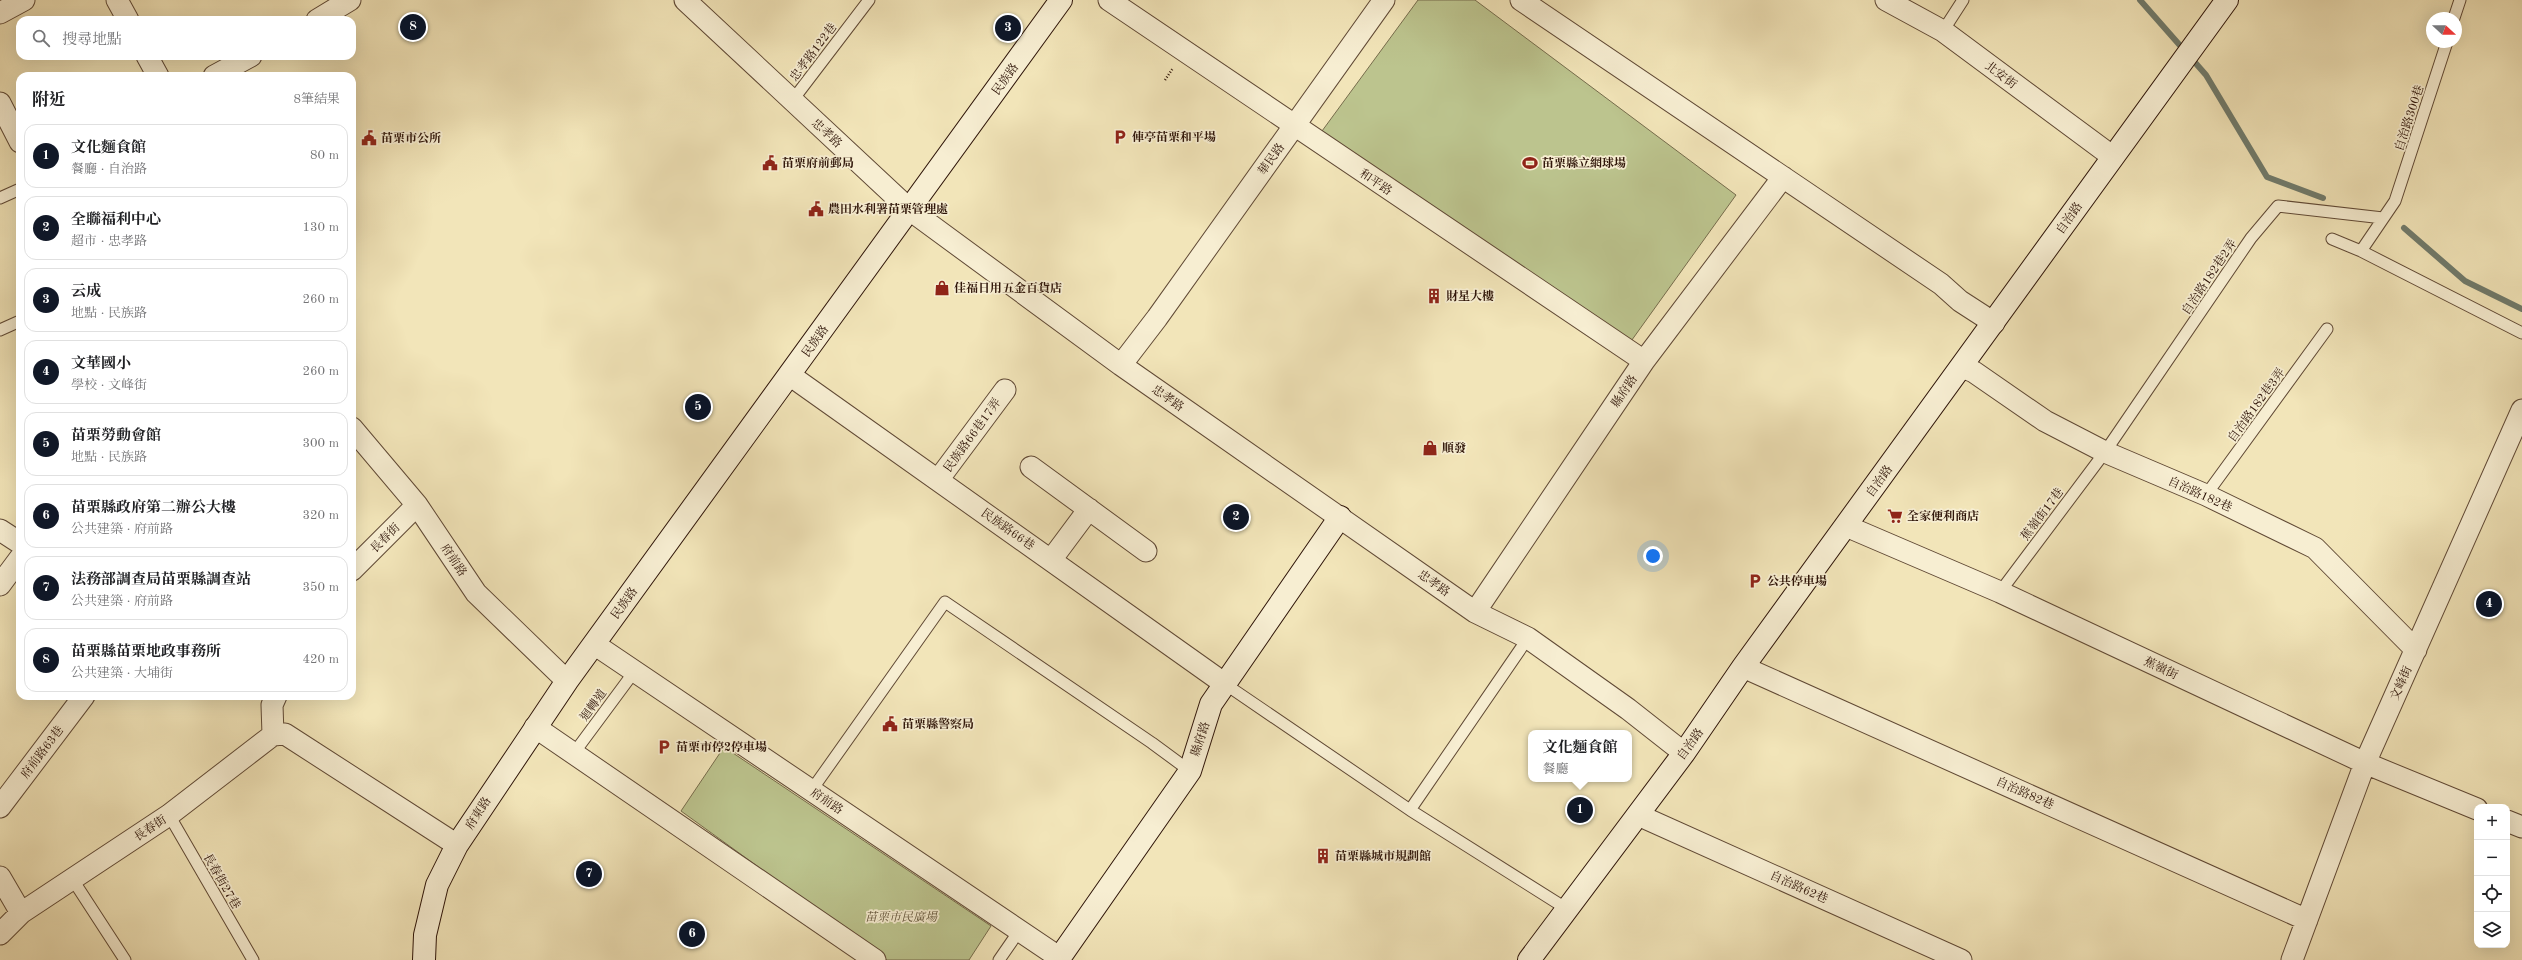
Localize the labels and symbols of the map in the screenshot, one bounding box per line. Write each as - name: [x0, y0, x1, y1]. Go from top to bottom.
- pin: 8: [400, 12, 426, 42]
- north arrow: [2426, 12, 2462, 48]
- pin: 3: [995, 13, 1021, 43]
- street label: 忠孝路122巷: [787, 20, 839, 84]
- street label: 北安街: [1982, 59, 2020, 92]
- street label: 民族路: [989, 60, 1021, 98]
- street label: 自治路300巷: [2392, 83, 2426, 153]
- street label: 忠孝路: [809, 116, 845, 150]
- parking icon: 俥亭苗栗和平場: [1111, 128, 1129, 146]
- public building icon: 苗栗市公所: [360, 129, 378, 147]
- place label: 俥亭苗栗和平場: [1132, 130, 1216, 144]
- place label: 苗栗市公所: [381, 131, 441, 145]
- street label: 華民路: [1255, 140, 1287, 178]
- public building icon: 苗栗府前郵局: [761, 154, 779, 172]
- sports icon: 苗栗縣立網球場: [1521, 154, 1539, 172]
- place label: 苗栗府前郵局: [782, 156, 854, 170]
- place label: 苗栗縣立網球場: [1542, 156, 1626, 170]
- street label: 和平路: [1357, 166, 1395, 198]
- street label: 自治路: [2053, 199, 2085, 237]
- public building icon: 農田水利署苗栗管理處: [807, 200, 825, 218]
- place label: 農田水利署苗栗管理處: [828, 202, 948, 216]
- street label: 自治路182巷2弄: [2179, 237, 2239, 317]
- shop icon: 佳福日用五金百貨店: [933, 279, 951, 297]
- place label: 佳福日用五金百貨店: [954, 281, 1062, 295]
- building icon: 財星大樓: [1425, 287, 1443, 305]
- place label: 財星大樓: [1446, 289, 1494, 303]
- street label: 民族路: [799, 322, 831, 360]
- street label: 自治路182巷3弄: [2225, 365, 2287, 445]
- street label: 縣府路: [1608, 372, 1640, 410]
- street label: 忠孝路: [1149, 382, 1187, 414]
- pin: 5: [685, 392, 711, 422]
- street label: 民族路66巷17弄: [941, 395, 1003, 475]
- shop icon: 順發: [1421, 439, 1439, 457]
- place label: 順發: [1442, 441, 1466, 455]
- street label: 自治路: [1863, 462, 1895, 500]
- street label: 自治路182巷: [2166, 474, 2234, 514]
- street label: 蕉嶺街17巷: [2018, 485, 2066, 543]
- pin: 2: [1223, 502, 1249, 532]
- street label: 民族路66巷: [979, 506, 1037, 552]
- supermarket icon: 全家便利商店: [1886, 507, 1904, 525]
- place label: 全家便利商店: [1907, 509, 1979, 523]
- street label: 長春街: [367, 520, 403, 556]
- street label: 府前路: [438, 541, 470, 579]
- your location: [1643, 546, 1663, 566]
- street label: 忠孝路: [1415, 567, 1453, 599]
- parking icon: 公共停車場: [1746, 572, 1764, 590]
- place label: 公共停車場: [1767, 574, 1827, 588]
- street label: 民族路: [608, 584, 640, 622]
- pin: 4: [2476, 589, 2502, 619]
- street label: 蕉嶺街: [2142, 654, 2181, 682]
- street label: 文峰街: [2387, 663, 2415, 702]
- street label: 迴轉道: [577, 686, 609, 724]
- public building icon: 苗栗縣警察局: [881, 715, 899, 733]
- place label: 苗栗縣警察局: [902, 717, 974, 731]
- street label: 縣府路: [1188, 720, 1212, 758]
- street label: 府前路63巷: [18, 723, 66, 781]
- street label: 自治路: [1674, 725, 1706, 763]
- parking icon: 苗栗市停2停車場: [655, 738, 673, 756]
- place label: 苗栗市停2停車場: [676, 740, 767, 754]
- street label: 自治路82巷: [1994, 774, 2056, 812]
- street label: 府前路: [808, 785, 846, 817]
- street label: 府東路: [462, 794, 494, 832]
- pin: 1: [1567, 795, 1593, 825]
- street label: 長春街: [131, 812, 170, 844]
- building icon: 苗栗縣城市規劃館: [1314, 847, 1332, 865]
- place label: 苗栗縣城市規劃館: [1335, 849, 1431, 863]
- street label: 長春街27巷: [200, 851, 244, 911]
- pin: 7: [576, 859, 602, 889]
- street label: 自治路62巷: [1768, 868, 1830, 906]
- park label: 苗栗市民廣場: [865, 910, 938, 924]
- pin: 6: [679, 919, 705, 949]

